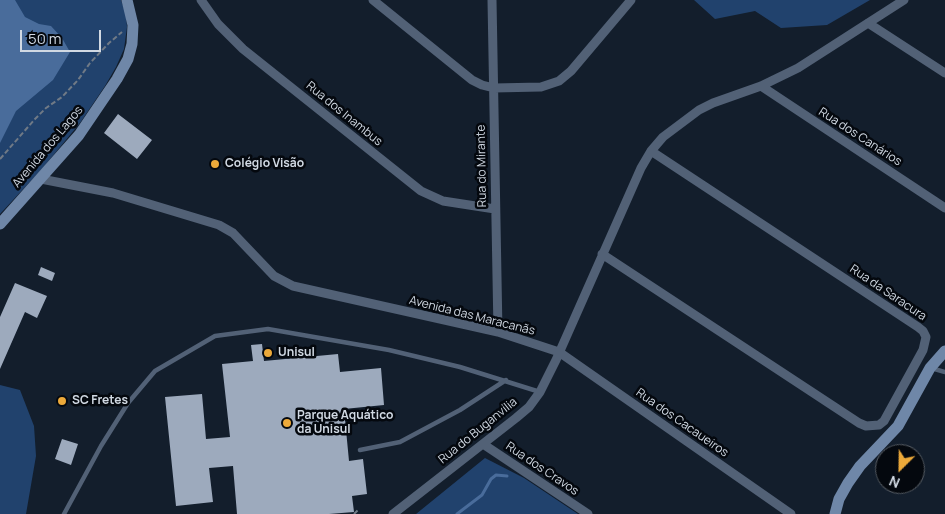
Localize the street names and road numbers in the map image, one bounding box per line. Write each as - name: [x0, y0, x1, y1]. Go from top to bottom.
- street label: Rua dos Inambus: [303, 79, 385, 149]
- street label: Avenida dos Lagos: [10, 103, 86, 191]
- street label: Rua dos Canários: [816, 105, 904, 169]
- street label: Rua do Mirante: [474, 125, 490, 207]
- street label: Rua da Saracura: [847, 262, 929, 324]
- street label: Avenida das Maracanãs: [408, 293, 536, 339]
- street label: Rua dos Cacaueiros: [633, 386, 731, 460]
- street label: Rua do Buganvília: [436, 395, 520, 467]
- street label: Rua dos Cravos: [503, 439, 581, 499]

